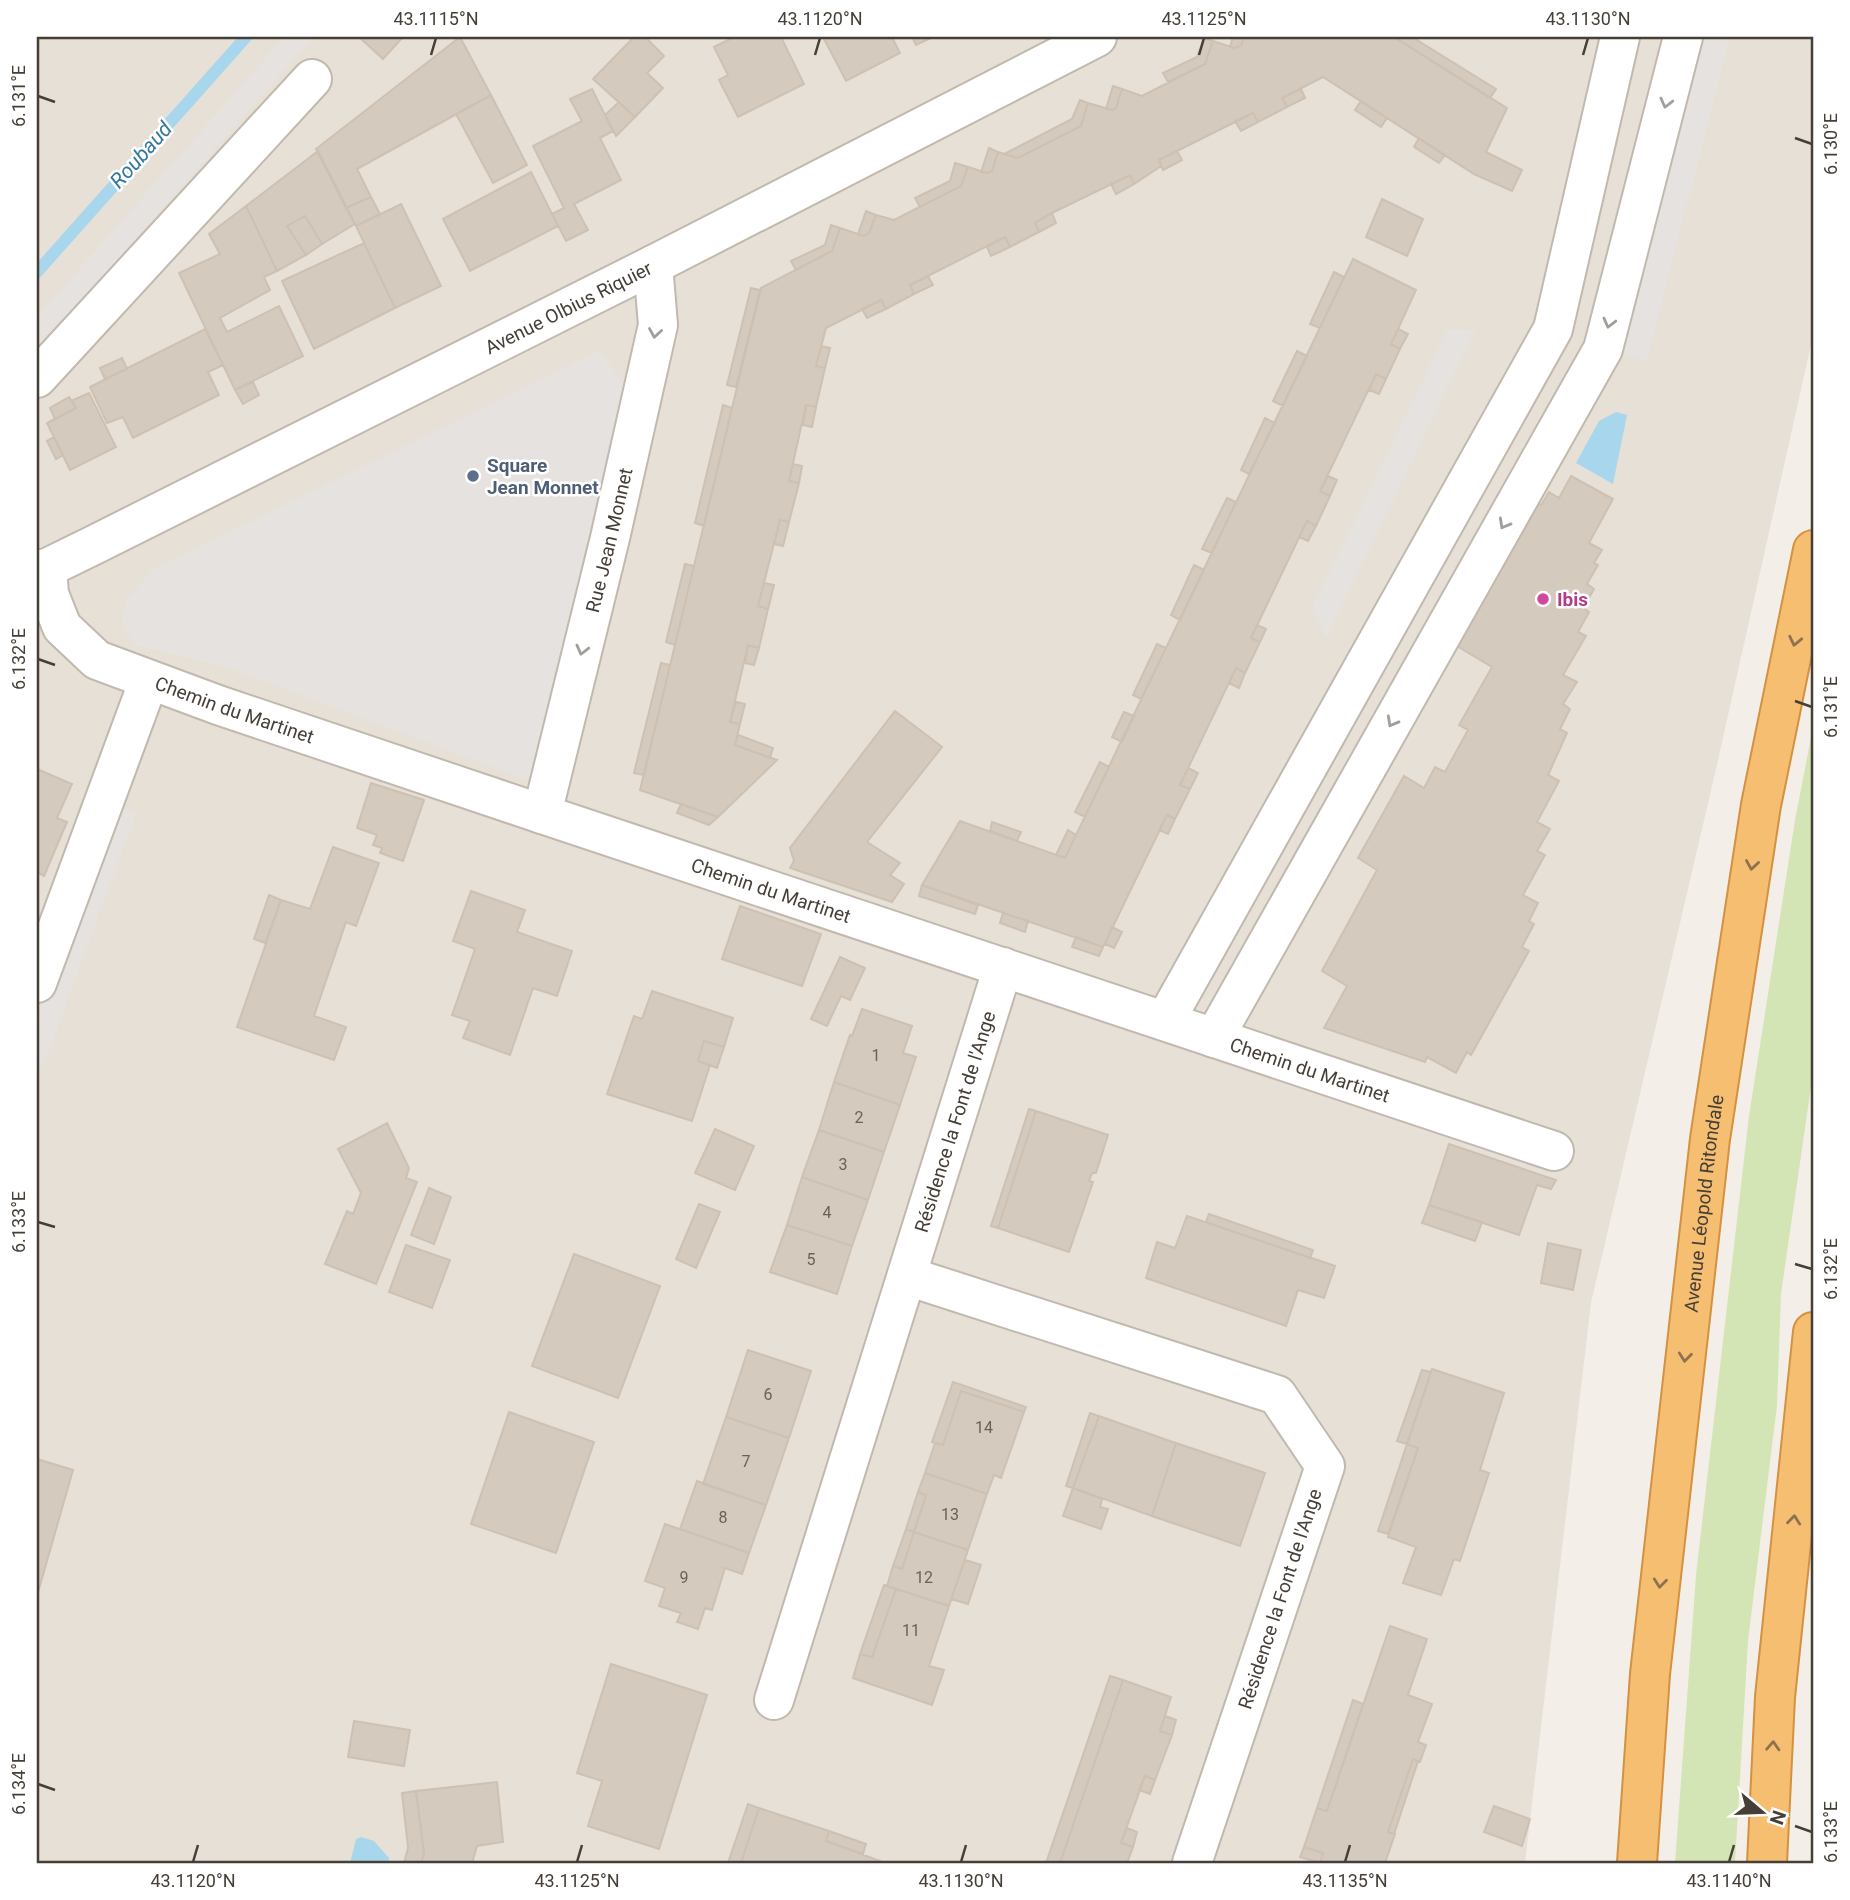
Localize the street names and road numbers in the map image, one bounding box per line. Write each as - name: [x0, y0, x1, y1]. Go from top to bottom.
- street label: Avenue Olbius Riquier: [481, 256, 656, 359]
- street label: Rue Jean Monnet: [581, 466, 637, 615]
- street label: Chemin du Martinet: [152, 671, 317, 748]
- street label: Chemin du Martinet: [688, 853, 854, 928]
- street label: Résidence la Font de l'Ange: [909, 1008, 1000, 1235]
- street label: Chemin du Martinet: [1227, 1032, 1393, 1107]
- street label: Avenue Léopold Ritondale: [1679, 1093, 1728, 1314]
- street label: Résidence la Font de l'Ange: [1233, 1486, 1327, 1712]

